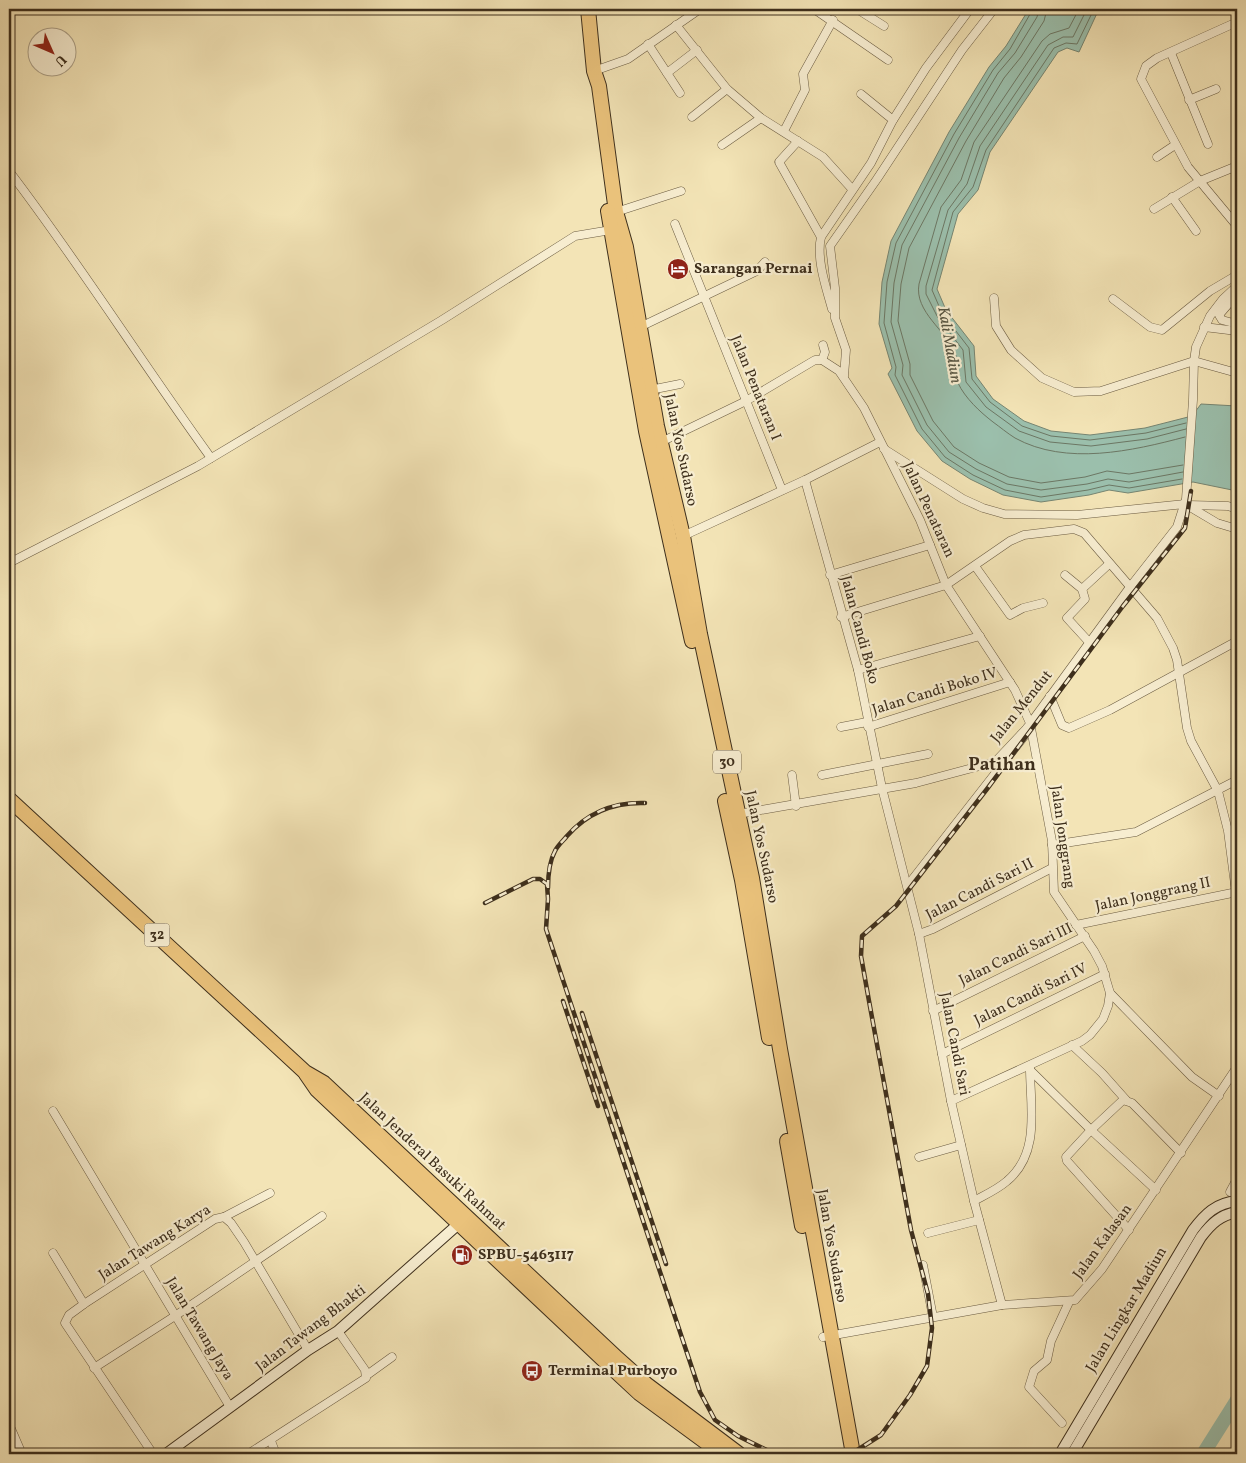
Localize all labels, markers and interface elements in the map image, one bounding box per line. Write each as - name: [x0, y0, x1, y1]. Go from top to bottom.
- north arrow: [28, 28, 78, 78]
- text: U: [50, 50, 70, 71]
- hotel icon: Sarangan Pernai: [666, 257, 690, 281]
- place label: Sarangan Pernai: [694, 259, 813, 280]
- water label: Kali Madiun: [931, 305, 967, 385]
- street label: Jalan Penataran I: [724, 332, 786, 444]
- street label: Jalan Yos Sudarso: [658, 392, 702, 508]
- street label: Jalan Penataran: [897, 459, 959, 561]
- street label: Jalan Candi Boko: [834, 573, 884, 687]
- street label: Jalan Candi Boko IV: [870, 663, 1000, 721]
- street label: Jalan Mendut: [986, 666, 1058, 748]
- road number: 30: [713, 750, 741, 774]
- district label: Patihan: [968, 753, 1036, 778]
- street label: Jalan Jonggrang: [1044, 784, 1080, 890]
- street label: Jalan Yos Sudarso: [739, 789, 783, 905]
- street label: Jalan Candi Sari II: [922, 854, 1038, 926]
- street label: Jalan Jonggrang II: [1093, 873, 1213, 917]
- street label: Jalan Candi Sari III: [956, 918, 1076, 992]
- road number: 32: [144, 924, 170, 946]
- street label: Jalan Candi Sari IV: [971, 958, 1091, 1032]
- street label: Jalan Candi Sari: [934, 990, 974, 1098]
- street label: Jalan Jenderal Basuki Rahmat: [354, 1088, 510, 1236]
- street label: Jalan Yos Sudarso: [811, 1188, 851, 1304]
- street label: Jalan Tawang Karya: [95, 1200, 215, 1286]
- street label: Jalan Kalasan: [1068, 1200, 1138, 1284]
- fuel station icon: SPBU-5463117: [450, 1243, 474, 1267]
- street label: Jalan Lingkar Madiun: [1081, 1243, 1173, 1377]
- place label: SPBU-5463117: [478, 1245, 574, 1266]
- street label: Jalan Tawang Jaya: [160, 1273, 238, 1385]
- street label: Jalan Tawang Bhakti: [252, 1281, 370, 1377]
- bus stop icon: Terminal Purboyo: [520, 1359, 544, 1383]
- place label: Terminal Purboyo: [548, 1361, 678, 1382]

